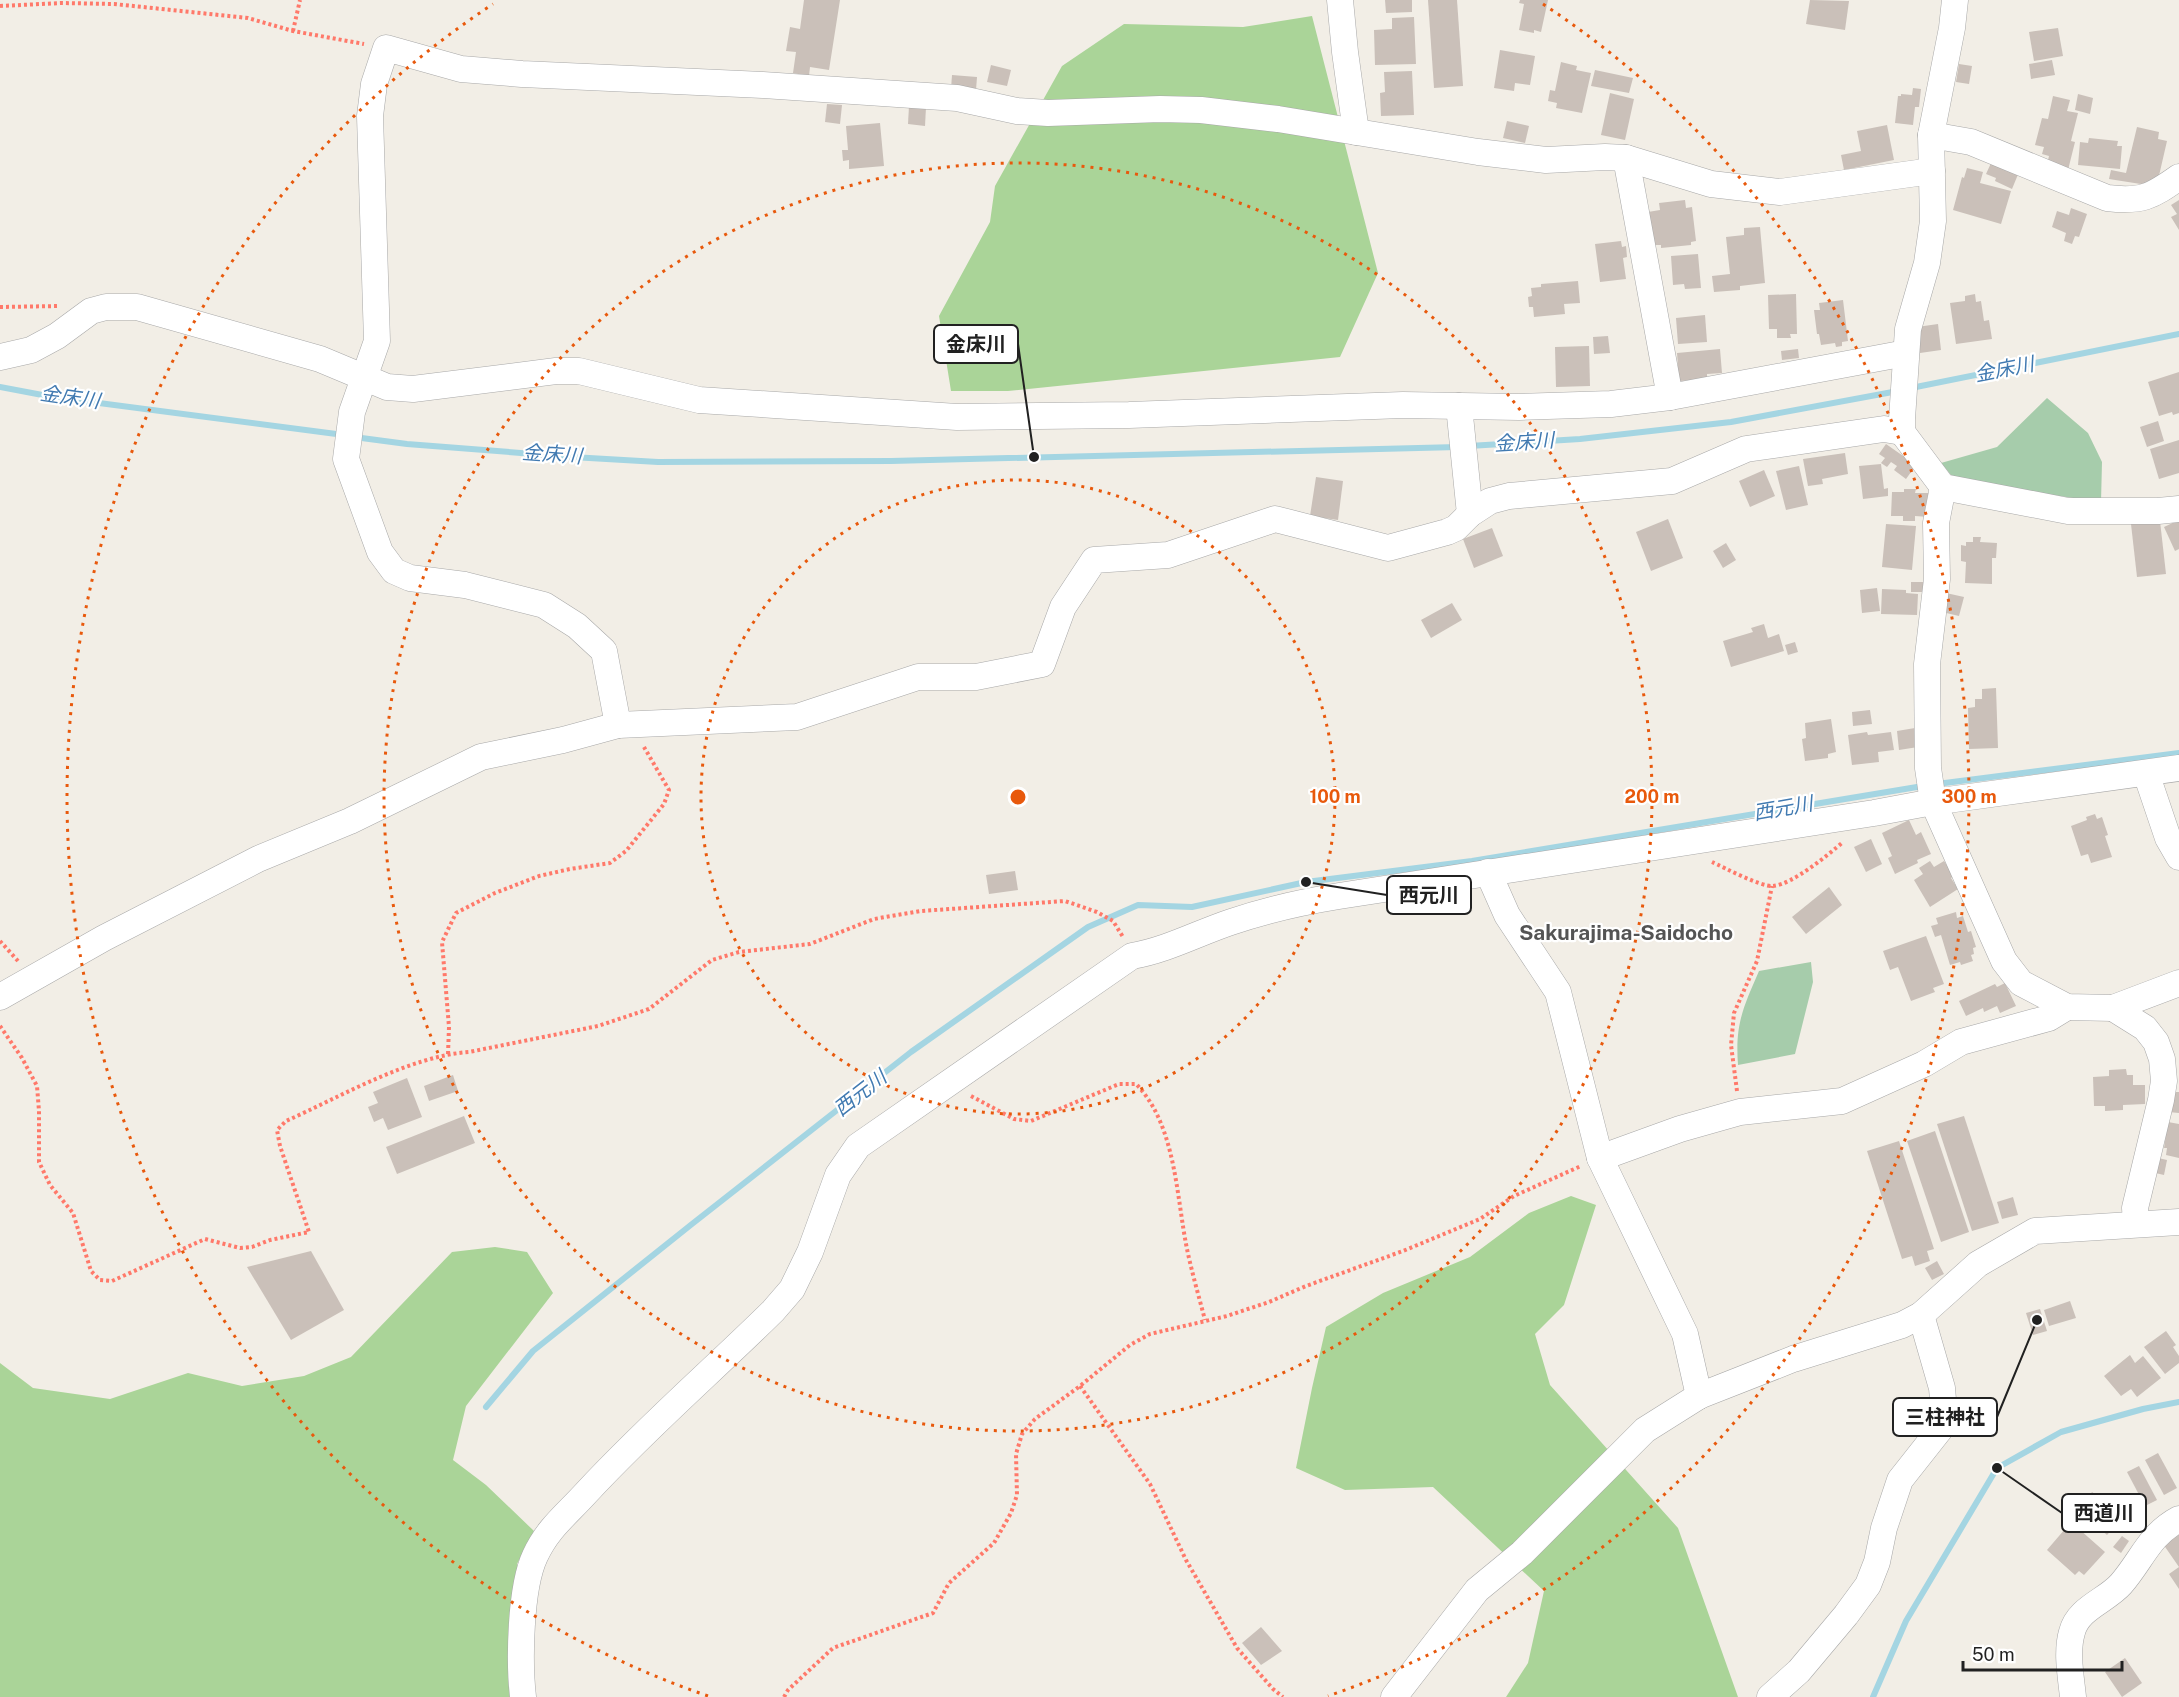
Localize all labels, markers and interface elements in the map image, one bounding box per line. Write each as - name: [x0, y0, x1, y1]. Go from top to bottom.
- callout: 金床川: [934, 325, 1018, 363]
- text: 金床川: [946, 332, 1006, 356]
- water label: 金床川: [1972, 351, 2038, 387]
- water label: 金床川: [39, 381, 103, 413]
- water label: 金床川: [1493, 428, 1557, 456]
- water label: 金床川: [521, 440, 585, 468]
- text: 100 m: [1309, 786, 1361, 807]
- text: 200 m: [1625, 786, 1679, 807]
- text: 300 m: [1941, 786, 1997, 807]
- centre of rings: [1008, 787, 1028, 807]
- water label: 西元川: [1751, 791, 1817, 825]
- callout: 西元川: [1387, 876, 1471, 914]
- text: 西元川: [1399, 883, 1459, 907]
- district label: Sakurajima-Saidocho: [1519, 920, 1733, 945]
- water label: 西元川: [829, 1064, 893, 1121]
- callout: 三柱神社: [1893, 1398, 1997, 1436]
- text: 三柱神社: [1905, 1405, 1985, 1429]
- callout: 西道川: [2062, 1494, 2146, 1532]
- text: 西道川: [2074, 1501, 2134, 1525]
- scale bar: [1963, 1634, 2122, 1672]
- text: 50 m: [1972, 1644, 2015, 1665]

